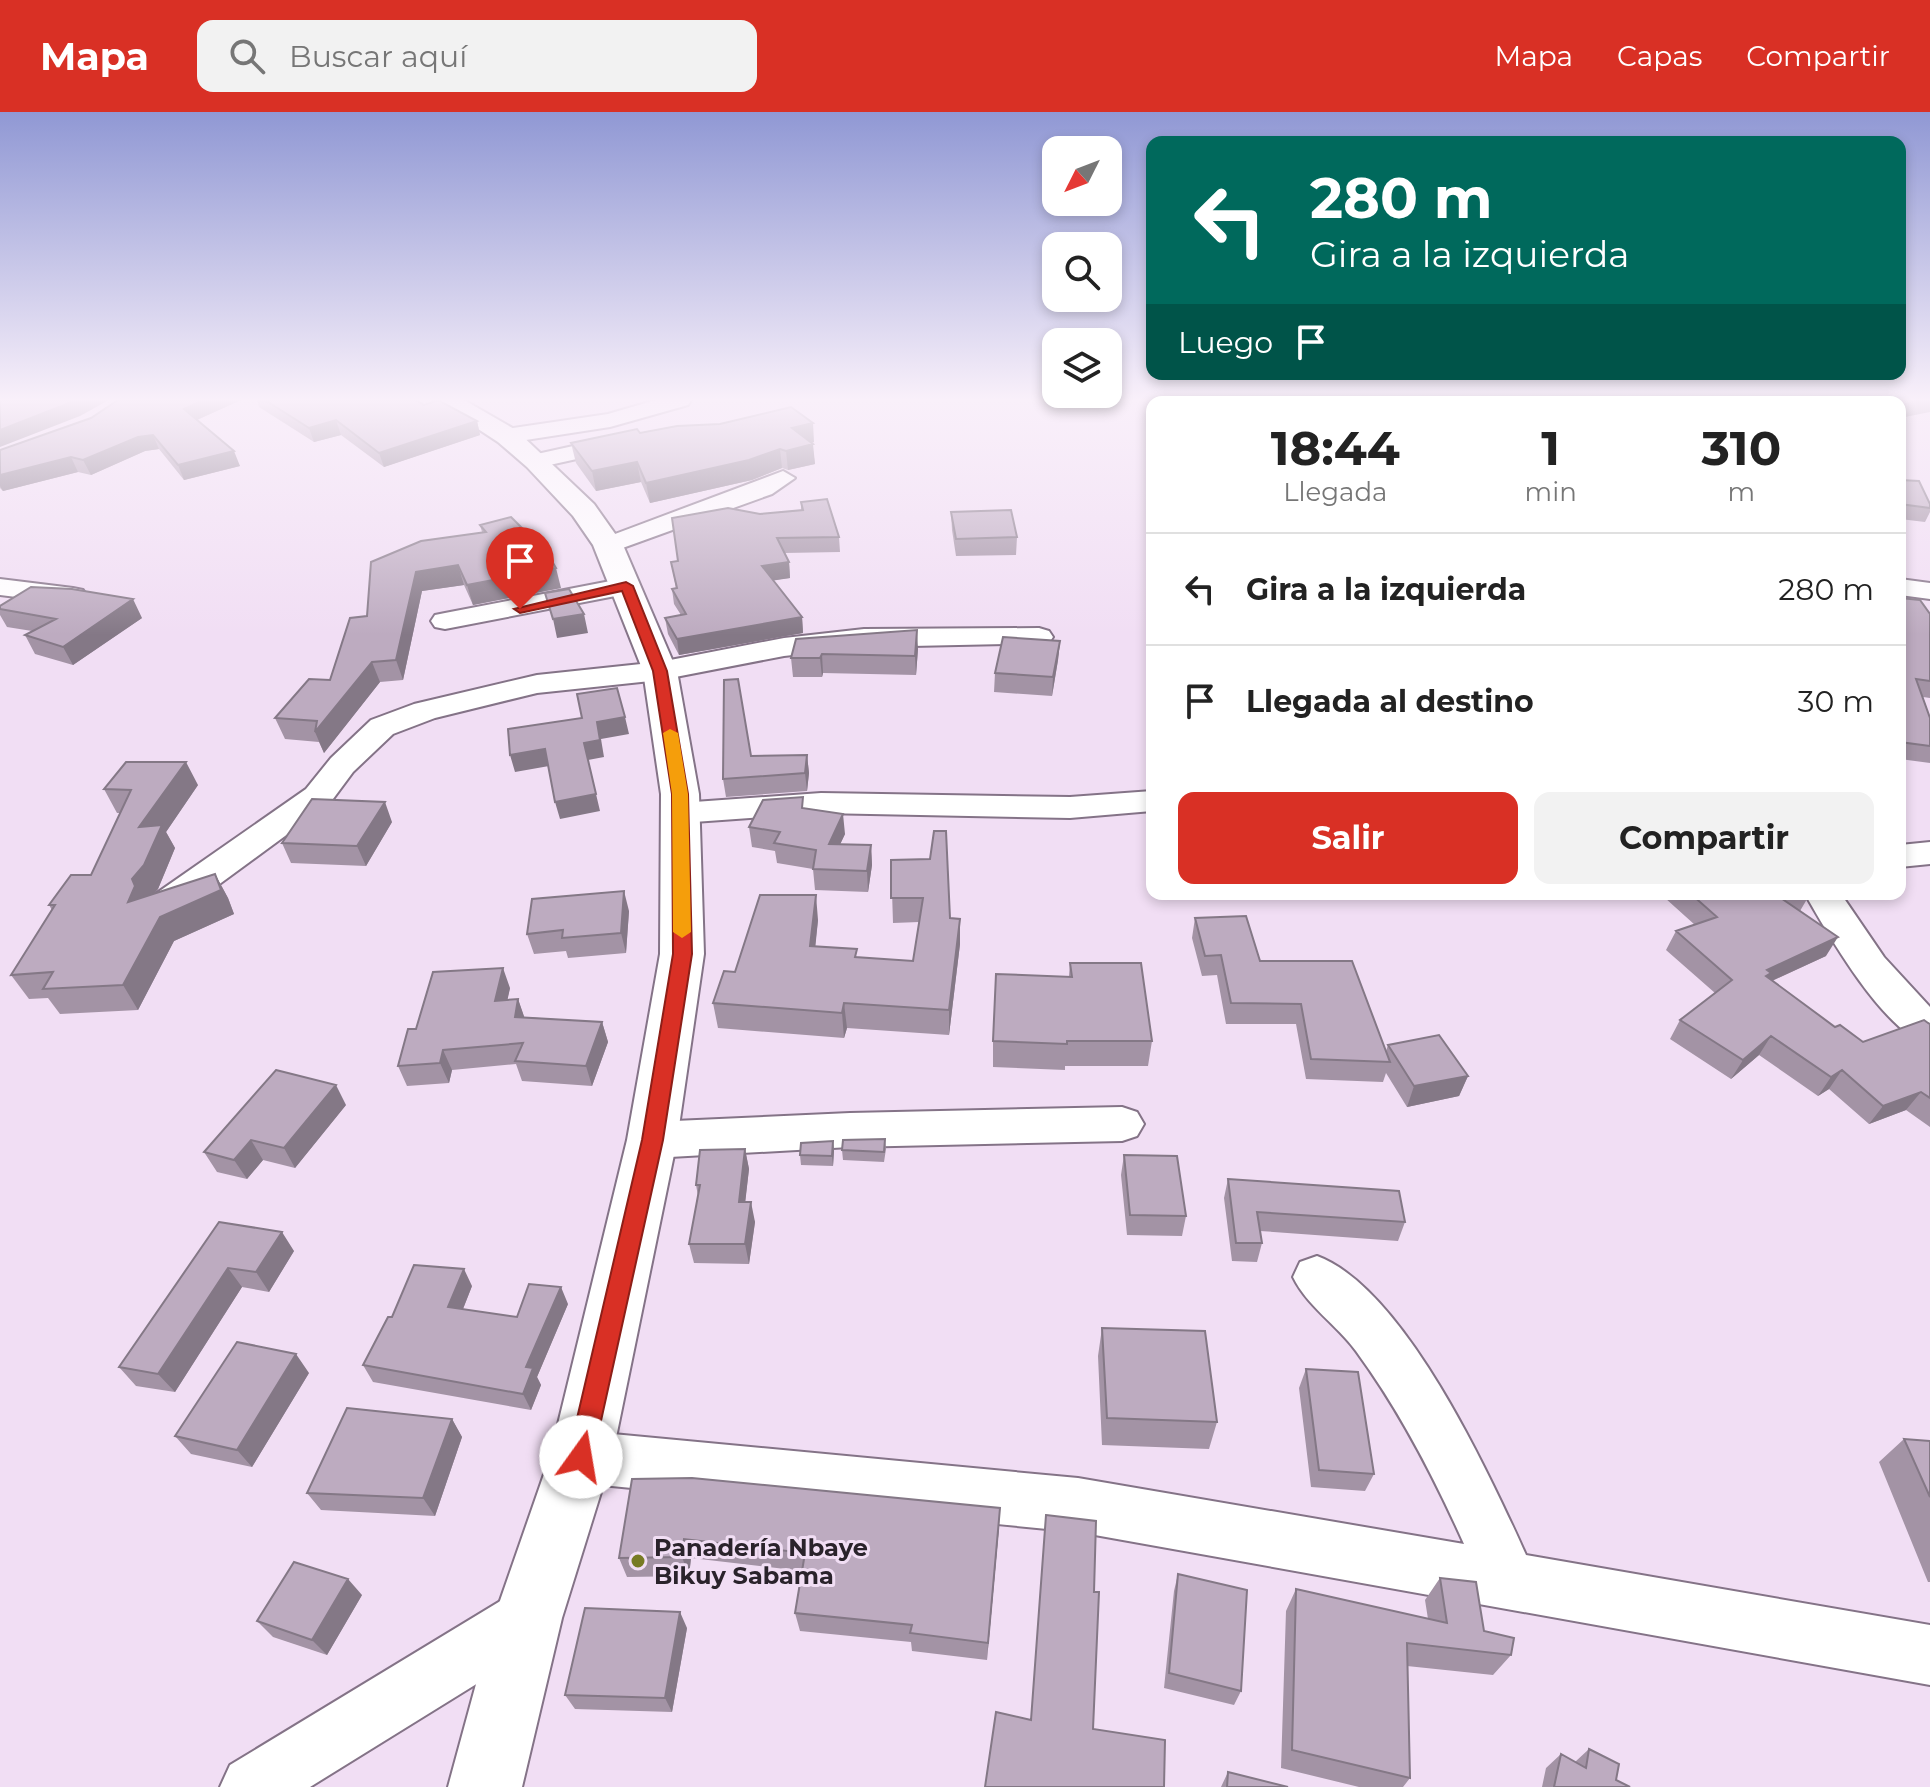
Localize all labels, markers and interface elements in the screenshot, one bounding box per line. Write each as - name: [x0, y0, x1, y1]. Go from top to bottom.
- search box: [197, 20, 757, 92]
- text: Mapa: [40, 33, 149, 80]
- icon: search: [225, 34, 269, 78]
- text: Buscar aquí: [289, 38, 467, 75]
- text: Mapa: [1494, 39, 1573, 73]
- text: Capas: [1617, 39, 1702, 73]
- text: Compartir: [1746, 39, 1890, 73]
- north arrow: [1042, 136, 1122, 216]
- map controls: [1042, 136, 1122, 408]
- text: 280 m: [1310, 164, 1493, 232]
- icon: left: [1178, 168, 1282, 272]
- button: search: [1042, 232, 1122, 312]
- text: Gira a la izquierda: [1310, 232, 1630, 276]
- icon: arrive: [1289, 320, 1333, 364]
- text: Luego: [1178, 324, 1273, 361]
- button: layers: [1042, 328, 1122, 408]
- text: 18:44: [1271, 419, 1400, 477]
- text: 1: [1541, 419, 1560, 477]
- text: 310: [1701, 419, 1781, 477]
- text: Llegada: [1283, 476, 1387, 508]
- text: min: [1525, 476, 1577, 508]
- text: m: [1728, 476, 1755, 508]
- pin: [486, 527, 554, 609]
- icon: arrive: [498, 539, 542, 583]
- icon: left: [1178, 567, 1222, 611]
- text: Gira a la izquierda: [1246, 571, 1526, 608]
- text: 280 m: [1778, 571, 1874, 608]
- icon: arrive: [1178, 679, 1222, 723]
- text: Llegada al destino: [1246, 683, 1534, 720]
- text: 30 m: [1798, 683, 1874, 720]
- button: Salir: [1178, 792, 1518, 884]
- button: Compartir: [1534, 792, 1874, 884]
- position arrow: [539, 1415, 623, 1499]
- place label: Panadería Nbaye Bikuy Sabama: [654, 1533, 868, 1590]
- marker: Panadería Nbaye Bikuy Sabama: [629, 1552, 647, 1570]

